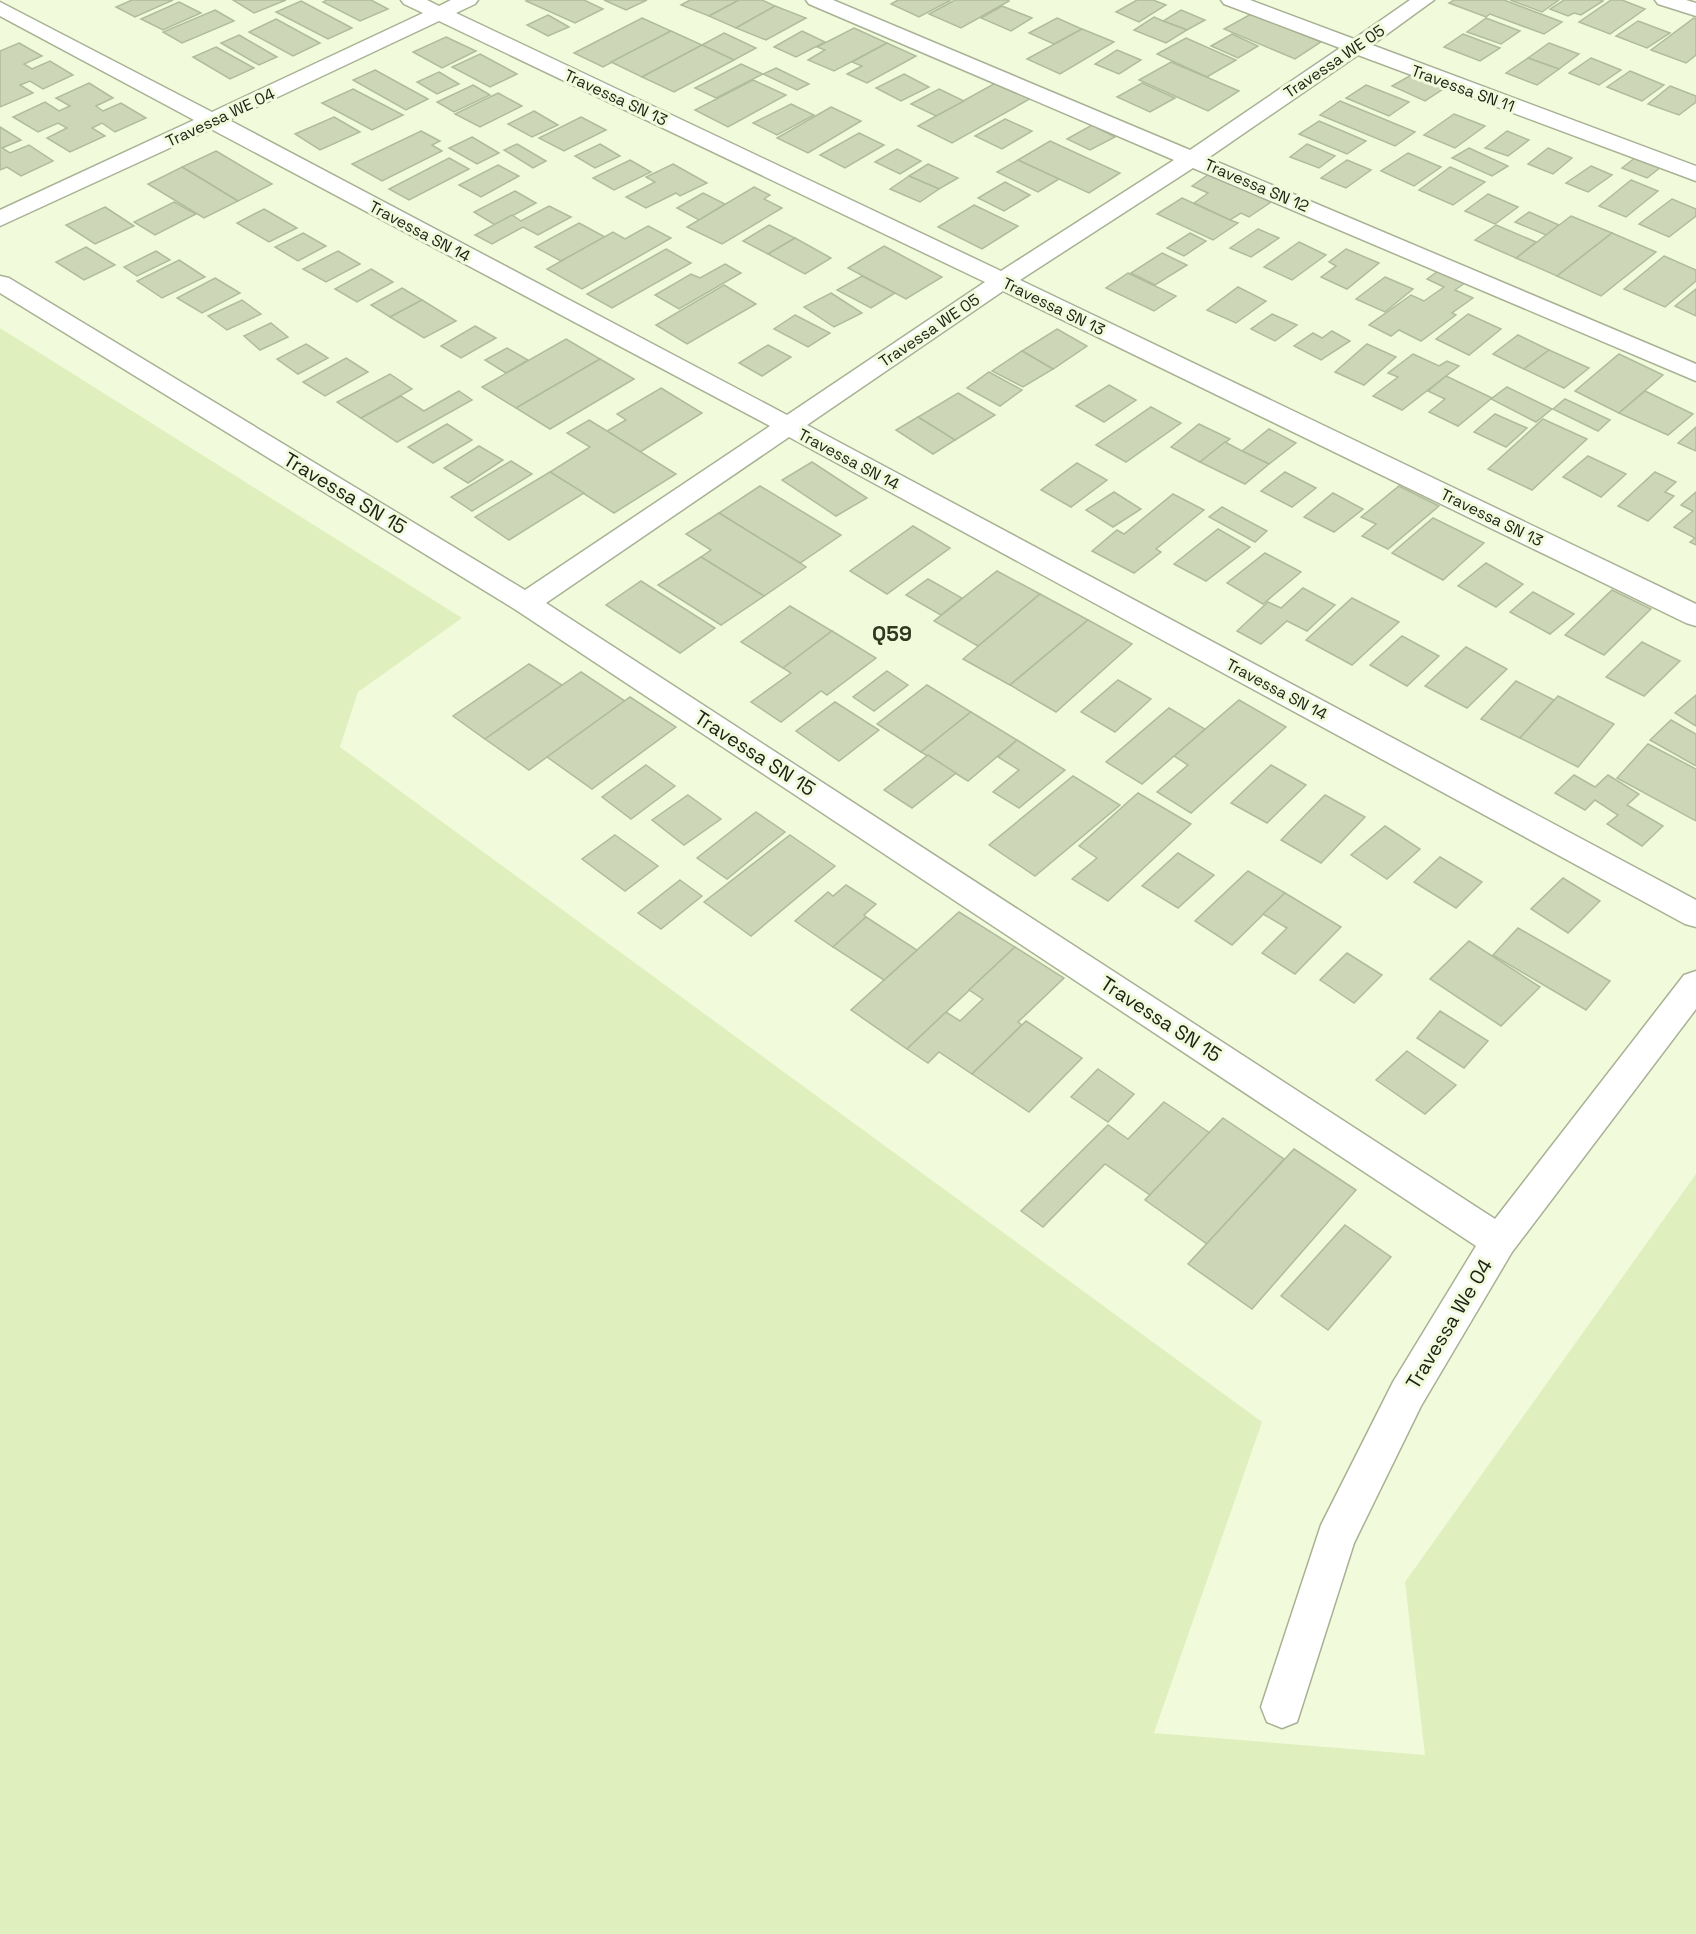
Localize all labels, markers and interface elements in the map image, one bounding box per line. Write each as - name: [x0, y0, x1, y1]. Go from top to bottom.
- street label: Travessa WE 05: [1280, 20, 1389, 103]
- street label: Travessa SN 11: [1408, 60, 1517, 117]
- street label: Travessa SN 13: [561, 64, 671, 131]
- street label: Travessa WE 04: [162, 83, 278, 152]
- street label: Travessa SN 12: [1201, 154, 1312, 217]
- street label: Travessa SN 14: [365, 196, 474, 267]
- street label: Travessa SN 13: [999, 273, 1108, 340]
- street label: Travessa WE 05: [875, 289, 984, 372]
- street label: Travessa SN 14: [794, 424, 903, 495]
- street label: Travessa SN 15: [279, 446, 411, 540]
- street label: Travessa SN 13: [1437, 484, 1546, 551]
- district label: Q59: [872, 620, 912, 647]
- street label: Travessa SN 14: [1222, 654, 1331, 725]
- street label: Travessa SN 15: [690, 704, 820, 802]
- street label: Travessa SN 15: [1096, 970, 1226, 1068]
- street label: Travessa We 04: [1400, 1254, 1498, 1394]

